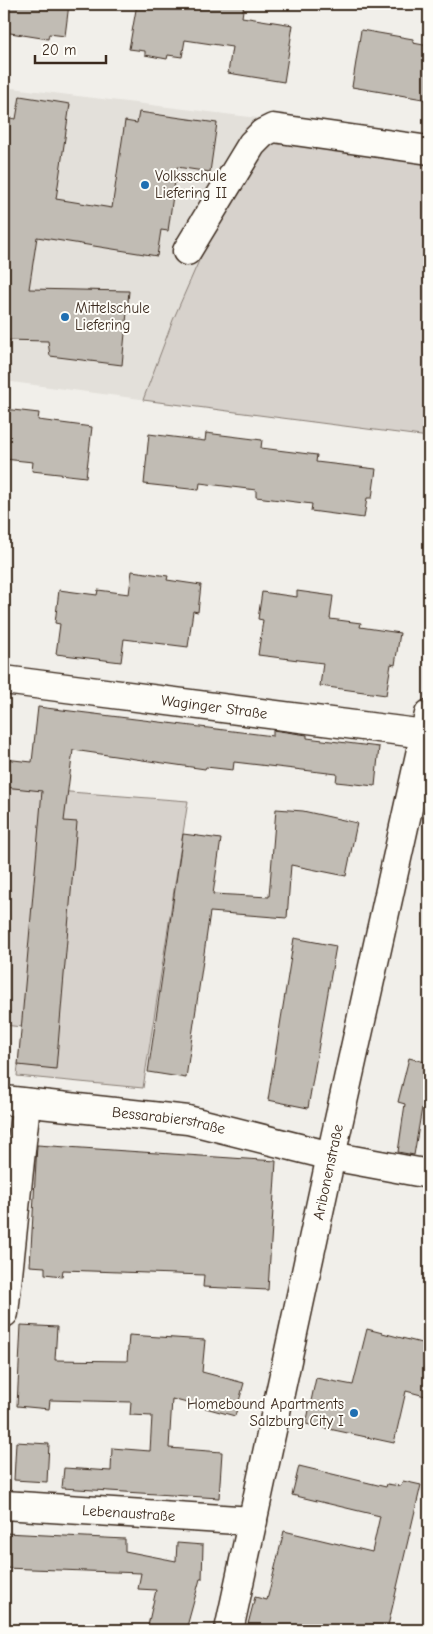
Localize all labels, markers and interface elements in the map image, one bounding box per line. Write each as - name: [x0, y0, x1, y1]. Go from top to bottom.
- scale bar: [35, 32, 106, 64]
- text: 20 m: [42, 41, 76, 59]
- place label: Volksschule Liefering II: [155, 167, 227, 202]
- marker: Volksschule Liefering II: [139, 179, 151, 191]
- place label: Mittelschule Liefering: [75, 299, 150, 334]
- marker: Mittelschule Liefering: [59, 311, 71, 323]
- street label: Waginger Straße: [160, 691, 269, 723]
- street label: Bessarabierstraße: [111, 1103, 228, 1138]
- street label: Aribonenstraße: [309, 1122, 347, 1222]
- place label: Homebound Apartments Salzburg City I: [187, 1395, 344, 1430]
- marker: Homebound Apartments Salzburg City I: [348, 1407, 360, 1419]
- street label: Lebenaustraße: [82, 1501, 176, 1525]

